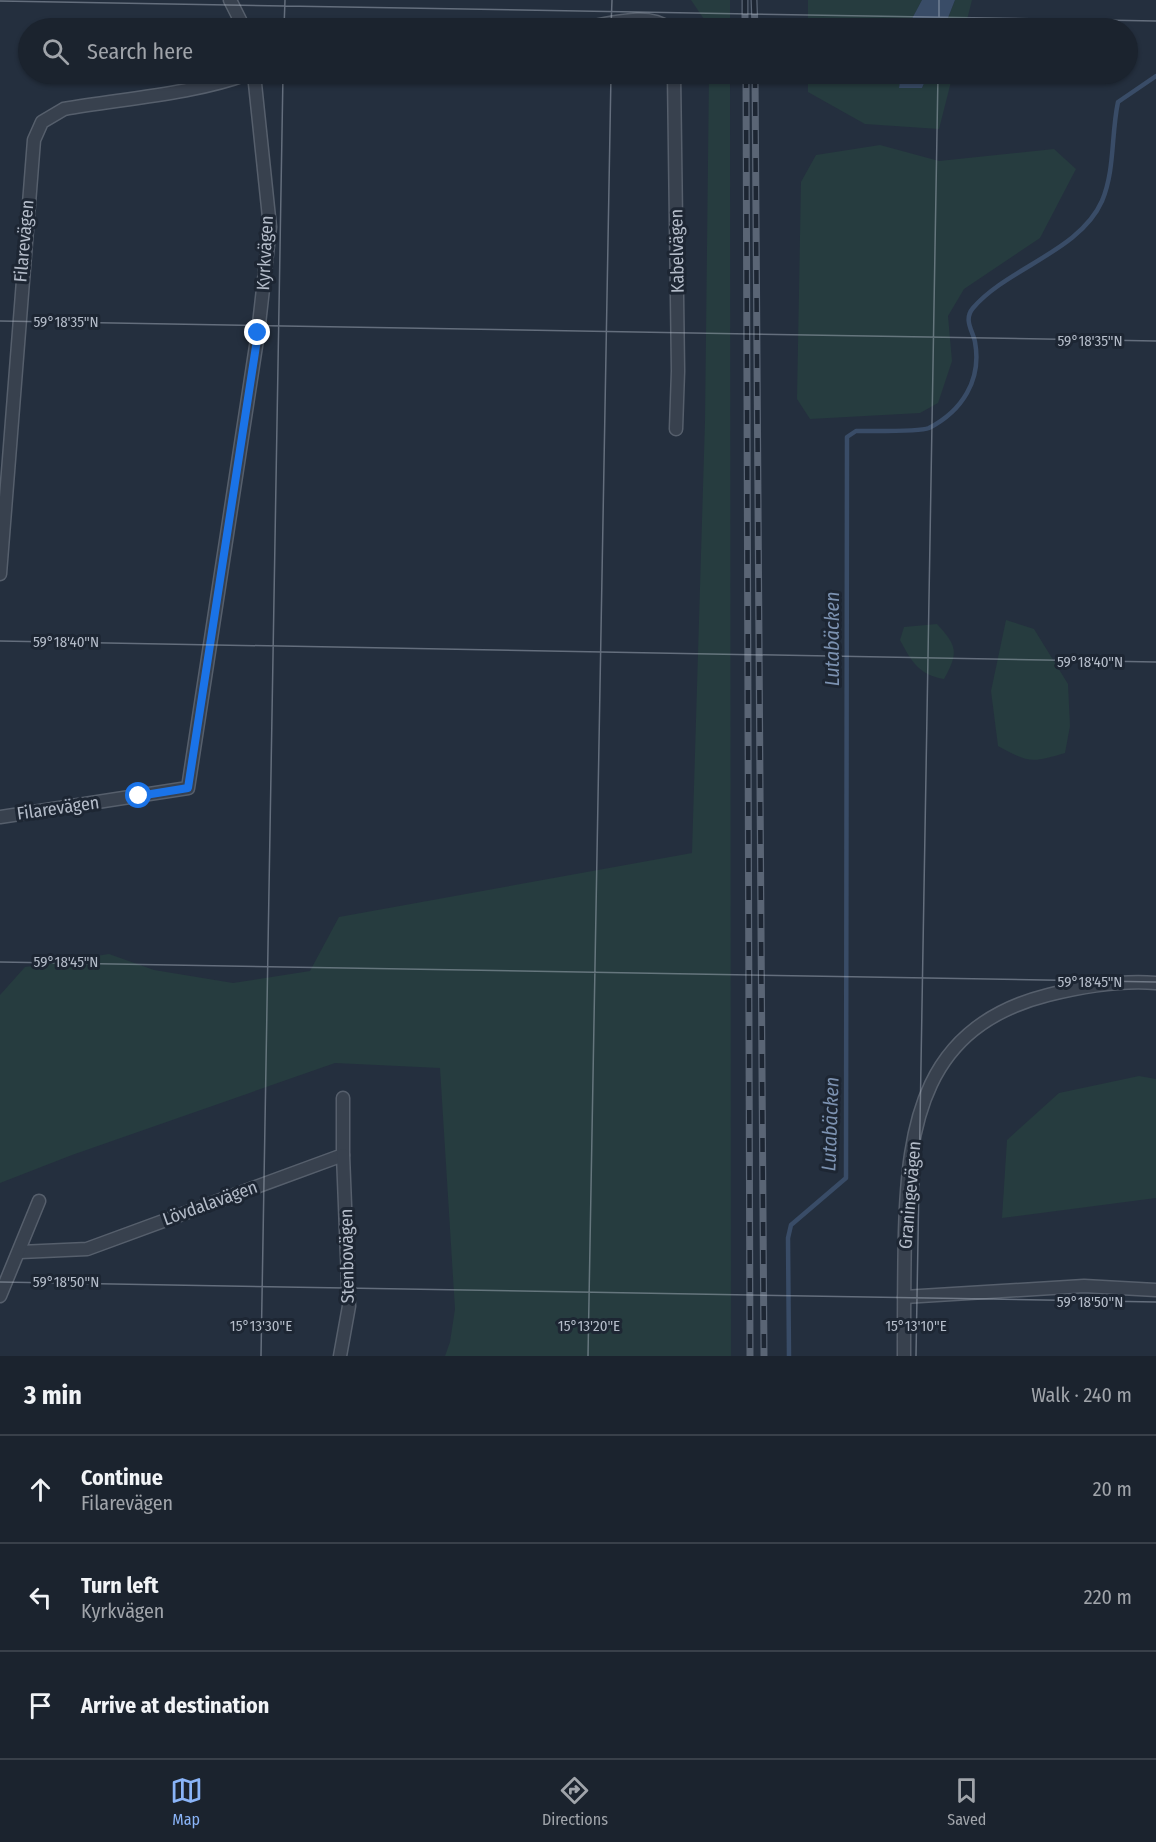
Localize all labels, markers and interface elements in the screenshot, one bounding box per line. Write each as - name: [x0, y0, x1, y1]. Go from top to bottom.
- search box: [18, 18, 1138, 84]
- icon: search: [39, 35, 72, 68]
- text: Search here: [87, 38, 193, 65]
- street label: Filarevägen: [9, 199, 39, 283]
- street label: Kabelvägen: [665, 209, 689, 293]
- street label: Kyrkvägen: [252, 215, 278, 291]
- text: 59°18'35"N: [33, 313, 99, 331]
- route end: [244, 319, 270, 345]
- text: 59°18'35"N: [1057, 332, 1123, 350]
- water label: Lutabäcken: [820, 592, 844, 686]
- text: 59°18'40"N: [33, 633, 99, 651]
- text: 59°18'40"N: [1057, 653, 1123, 671]
- route start: [125, 782, 151, 808]
- street label: Filarevägen: [15, 791, 101, 825]
- text: 59°18'45"N: [34, 953, 98, 971]
- text: 59°18'45"N: [1058, 973, 1122, 991]
- water label: Lutabäcken: [816, 1076, 844, 1172]
- street label: Graningevägen: [894, 1140, 926, 1250]
- street label: Lövdalavägen: [160, 1176, 260, 1230]
- street label: Stenbovägen: [335, 1208, 359, 1304]
- text: 59°18'50"N: [33, 1273, 99, 1291]
- text: 59°18'50"N: [1057, 1293, 1123, 1311]
- text: 15°13'30"E: [230, 1317, 292, 1335]
- text: 15°13'20"E: [558, 1317, 620, 1335]
- text: 15°13'10"E: [885, 1317, 947, 1335]
- text: 3 min: [24, 1380, 82, 1411]
- text: Walk · 240 m: [1031, 1383, 1132, 1407]
- text: Continue: [81, 1464, 163, 1491]
- icon: ahead: [24, 1473, 57, 1506]
- text: 20 m: [1093, 1477, 1132, 1501]
- text: Filarevägen: [81, 1491, 173, 1515]
- text: Turn left: [81, 1572, 159, 1599]
- icon: left: [24, 1581, 57, 1614]
- text: 220 m: [1084, 1585, 1132, 1609]
- text: Kyrkvägen: [81, 1599, 164, 1623]
- icon: arrive: [24, 1689, 57, 1722]
- text: Arrive at destination: [81, 1692, 269, 1719]
- tab: Map: [170, 1774, 203, 1829]
- tab: Directions: [542, 1774, 608, 1829]
- tab: Saved: [947, 1774, 986, 1829]

